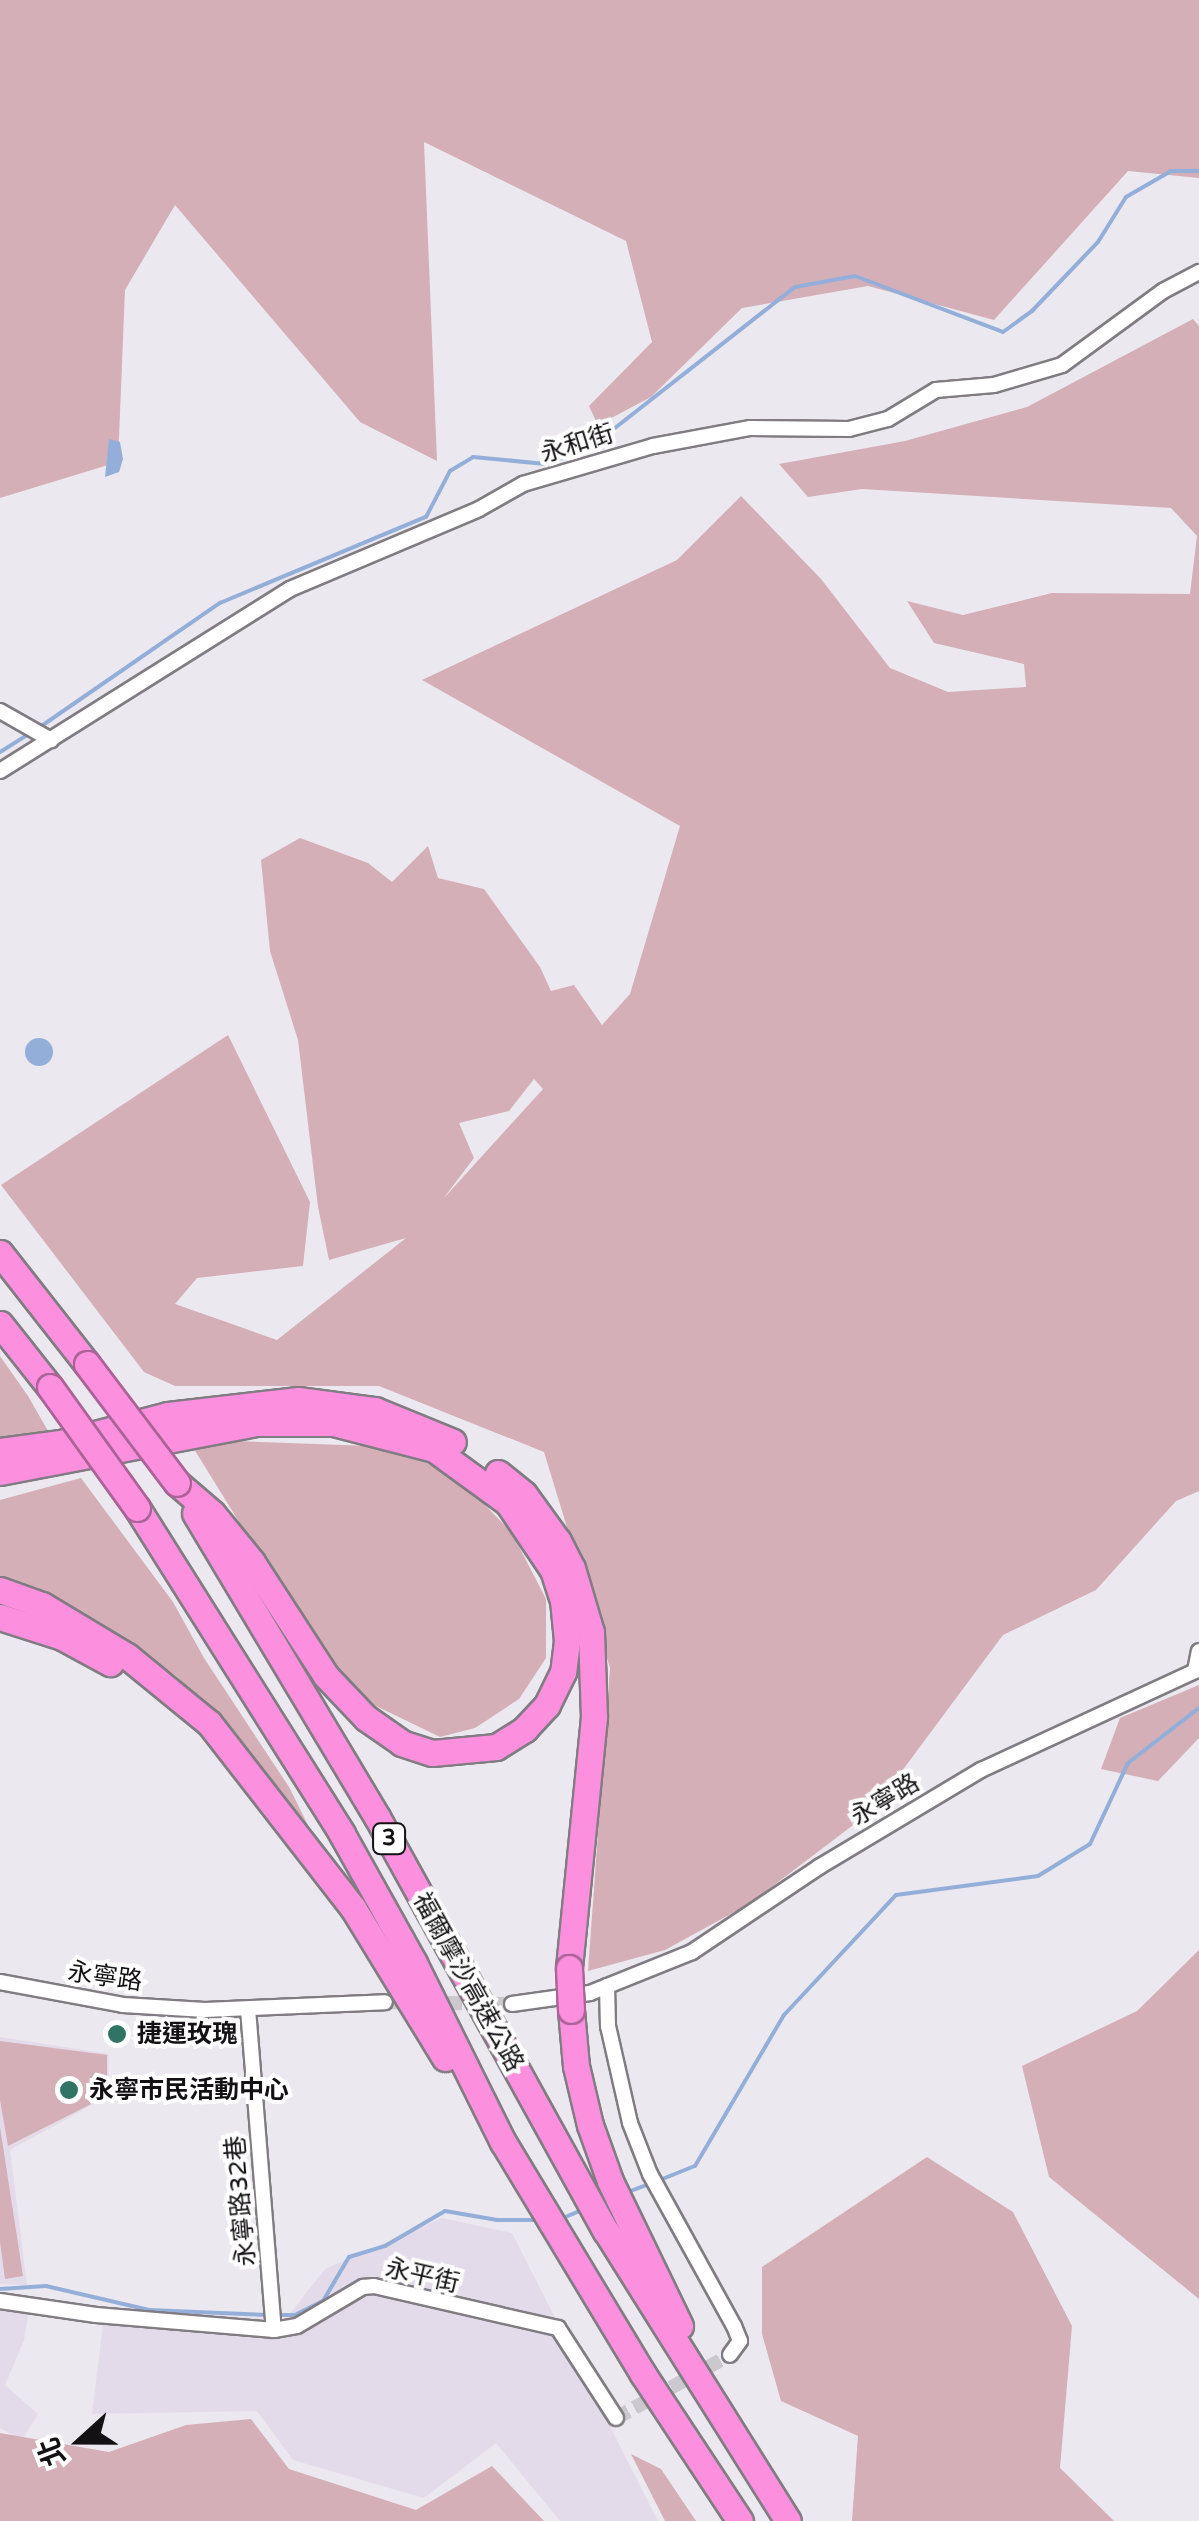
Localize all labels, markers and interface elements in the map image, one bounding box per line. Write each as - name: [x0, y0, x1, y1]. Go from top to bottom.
- street label: 永和街: [537, 419, 617, 469]
- street label: 永寧路: [845, 1768, 925, 1832]
- road number: 3: [372, 1822, 406, 1856]
- street label: 福爾摩沙高速公路: [406, 1887, 530, 2077]
- street label: 永寧路: [66, 1957, 144, 1997]
- place label: 捷運玫瑰: [137, 2019, 237, 2049]
- marker: 捷運玫瑰: [106, 2023, 128, 2045]
- place label: 永寧市民活動中心: [89, 2075, 289, 2105]
- marker: 永寧市民活動中心: [58, 2079, 80, 2101]
- street label: 永寧路32巷: [220, 2134, 262, 2268]
- street label: 永平街: [382, 2253, 462, 2299]
- north arrow: [30, 2391, 130, 2491]
- text: 北: [31, 2433, 73, 2471]

